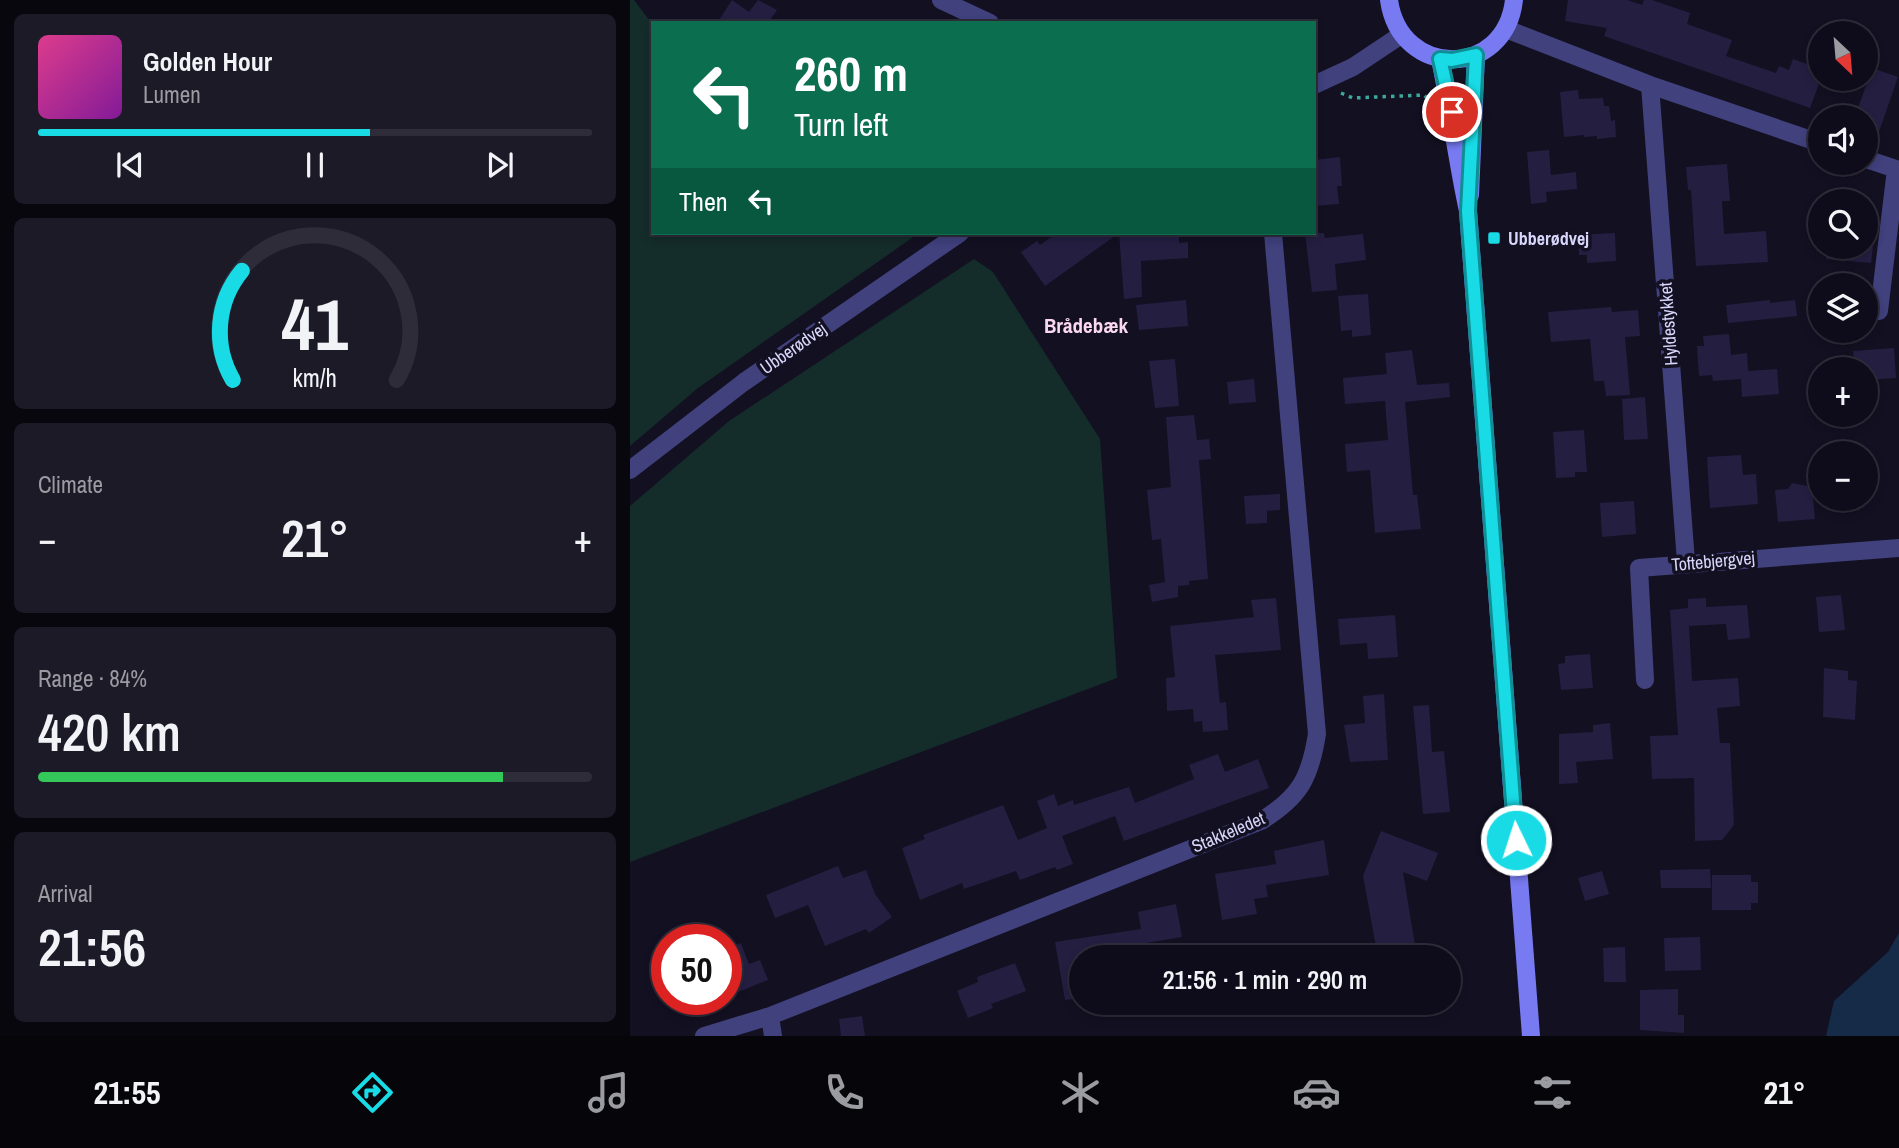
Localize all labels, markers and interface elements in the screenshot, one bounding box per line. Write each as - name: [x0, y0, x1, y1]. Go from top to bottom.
- north arrow: [1808, 21, 1878, 91]
- map controls: [1808, 21, 1878, 511]
- text: 260 m: [794, 40, 908, 106]
- text: Golden Hour: [143, 44, 272, 79]
- icon: left: [679, 49, 770, 140]
- text: Lumen: [143, 79, 201, 110]
- pin: [1422, 82, 1482, 142]
- icon: arrive: [1433, 93, 1471, 131]
- text: Turn left: [794, 103, 888, 146]
- button: sound: [1808, 105, 1878, 175]
- icon: previous: [111, 146, 149, 184]
- icon: pause: [296, 146, 334, 184]
- icon: next: [481, 146, 519, 184]
- icon: left: [742, 182, 780, 220]
- text: Then: [679, 184, 728, 219]
- button: search: [1808, 189, 1878, 259]
- place label: Ubberødvej: [1508, 226, 1589, 251]
- marker: Ubberødvej: [1486, 230, 1502, 246]
- button: layers: [1808, 273, 1878, 343]
- text: 41: [282, 275, 349, 373]
- street label: Hyldestykket: [1653, 281, 1683, 367]
- district label: Brådebæk: [1044, 311, 1129, 340]
- street label: Ubberødvej: [755, 316, 831, 380]
- button: +: [1808, 357, 1878, 427]
- text: km/h: [293, 360, 337, 394]
- button: −: [1808, 441, 1878, 511]
- text: Climate: [38, 469, 103, 500]
- text: 21°: [281, 503, 349, 573]
- text: −: [38, 513, 56, 564]
- text: +: [574, 513, 592, 564]
- street label: Toftebjergvej: [1670, 545, 1756, 577]
- text: Range · 84%: [38, 663, 147, 694]
- text: 420 km: [38, 697, 181, 767]
- position arrow: [1479, 803, 1553, 877]
- street label: Stakkeledet: [1188, 805, 1268, 859]
- text: Arrival: [38, 878, 93, 909]
- text: 21:56: [38, 912, 146, 982]
- speed limit sign: 50: [651, 924, 742, 1015]
- text: 21:56 · 1 min · 290 m: [1163, 962, 1367, 997]
- icon: directions: [348, 1068, 397, 1117]
- icon: music: [584, 1068, 633, 1117]
- icon: phone: [820, 1068, 869, 1117]
- icon: climate: [1056, 1068, 1105, 1117]
- icon: car: [1292, 1068, 1341, 1117]
- icon: filters: [1528, 1068, 1577, 1117]
- text: 21:55: [93, 1071, 161, 1114]
- text: 21°: [1763, 1071, 1805, 1114]

